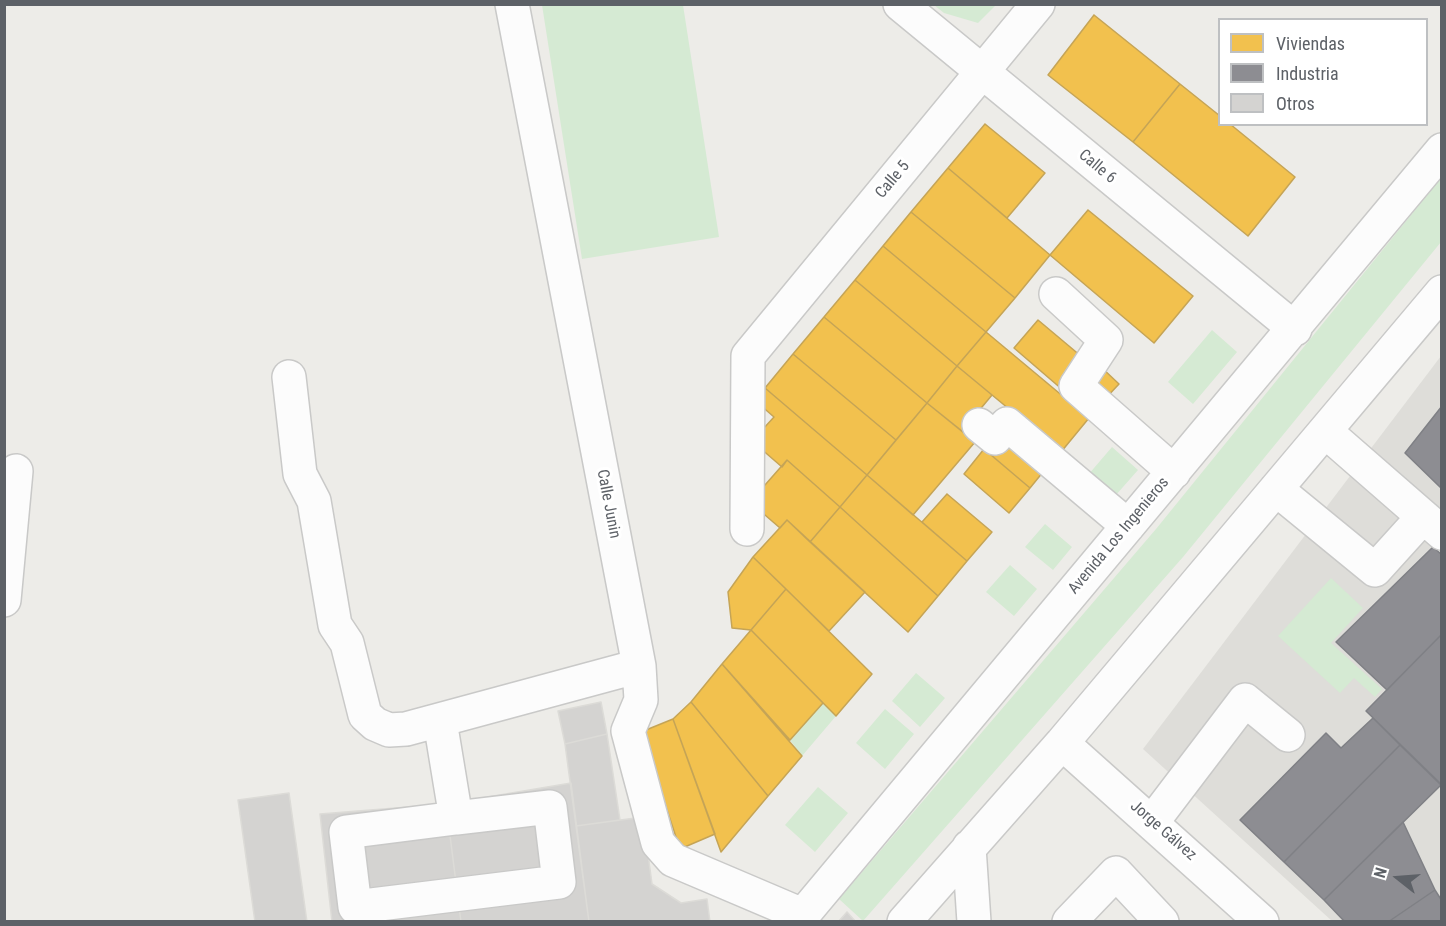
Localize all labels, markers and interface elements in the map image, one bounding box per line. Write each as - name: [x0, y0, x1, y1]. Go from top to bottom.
- legend: [1218, 18, 1428, 126]
- text: Viviendas: [1276, 33, 1345, 54]
- text: Industria: [1276, 63, 1339, 84]
- text: Otros: [1276, 93, 1315, 114]
- street label: Calle 6: [1074, 146, 1120, 188]
- street label: Calle 5: [872, 157, 914, 203]
- street label: Calle Junin: [592, 468, 624, 540]
- street label: Avenida Los Ingenieros: [1065, 474, 1173, 598]
- street label: Jorge Gálvez: [1126, 797, 1200, 865]
- north arrow: [1368, 848, 1428, 908]
- text: N: [1370, 865, 1391, 880]

